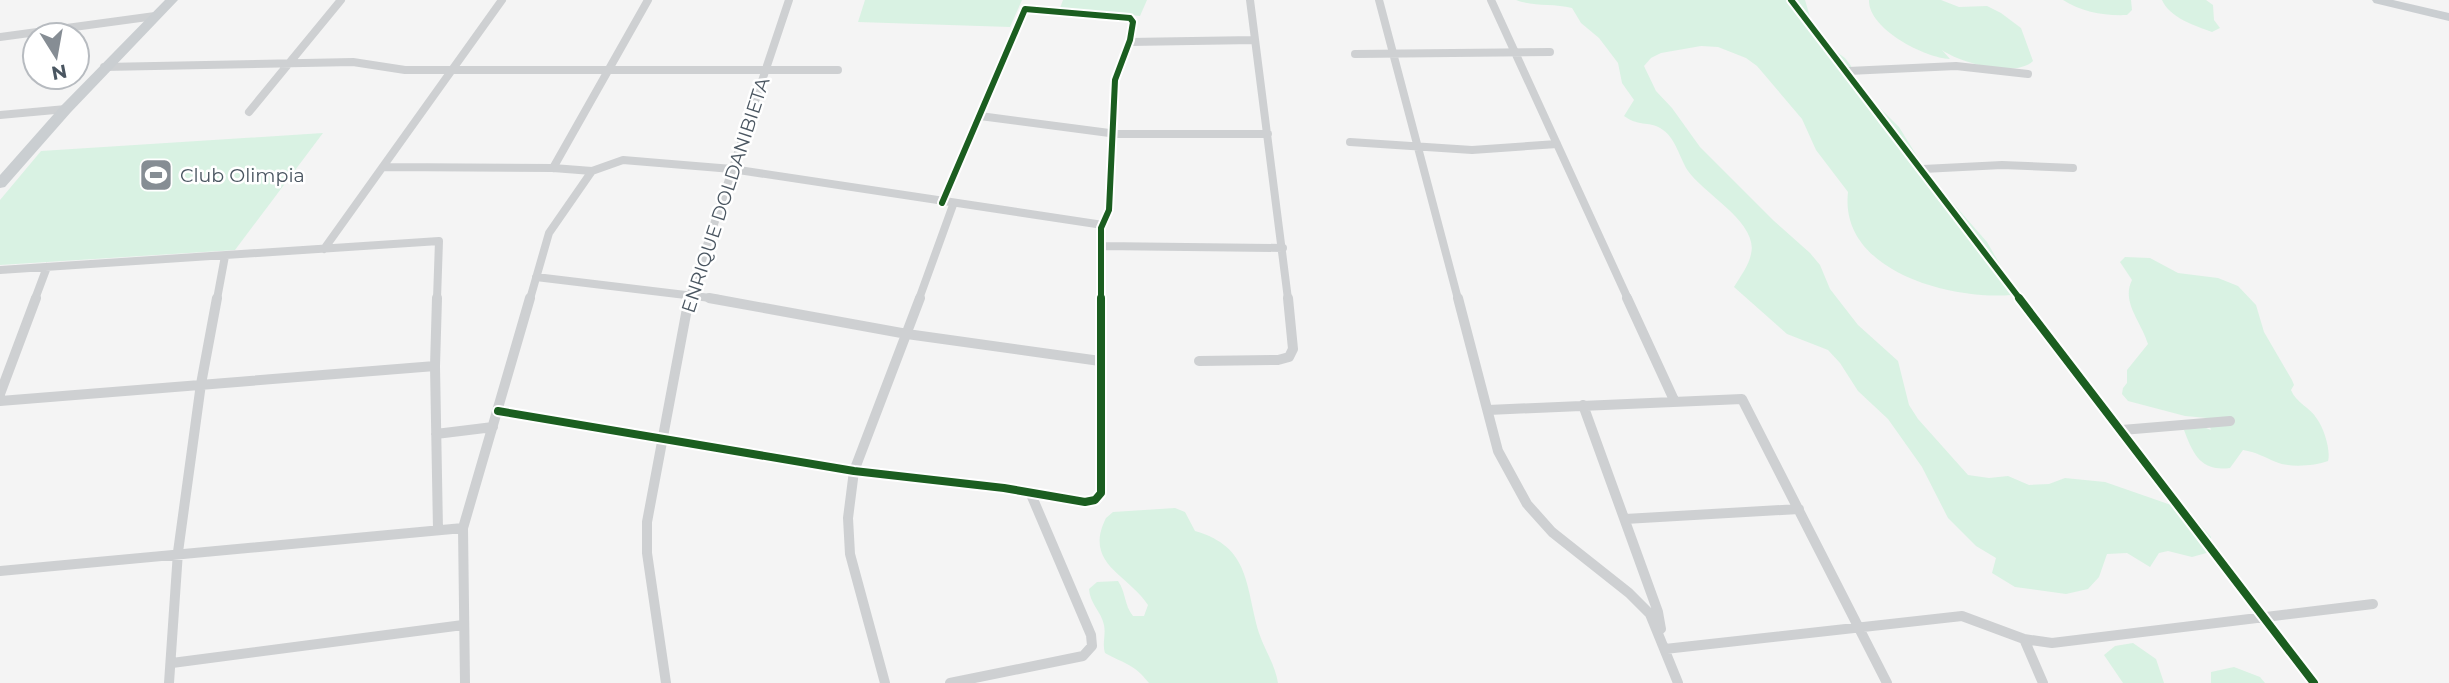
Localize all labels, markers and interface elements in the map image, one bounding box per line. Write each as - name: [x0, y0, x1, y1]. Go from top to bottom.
- north arrow: [21, 21, 91, 91]
- text: N: [49, 59, 69, 85]
- street label: ENRIQUE DOLDANIBIETA: [677, 74, 775, 316]
- sports icon: Club Olimpia: [137, 156, 175, 194]
- place label: Club Olimpia: [180, 164, 305, 187]

